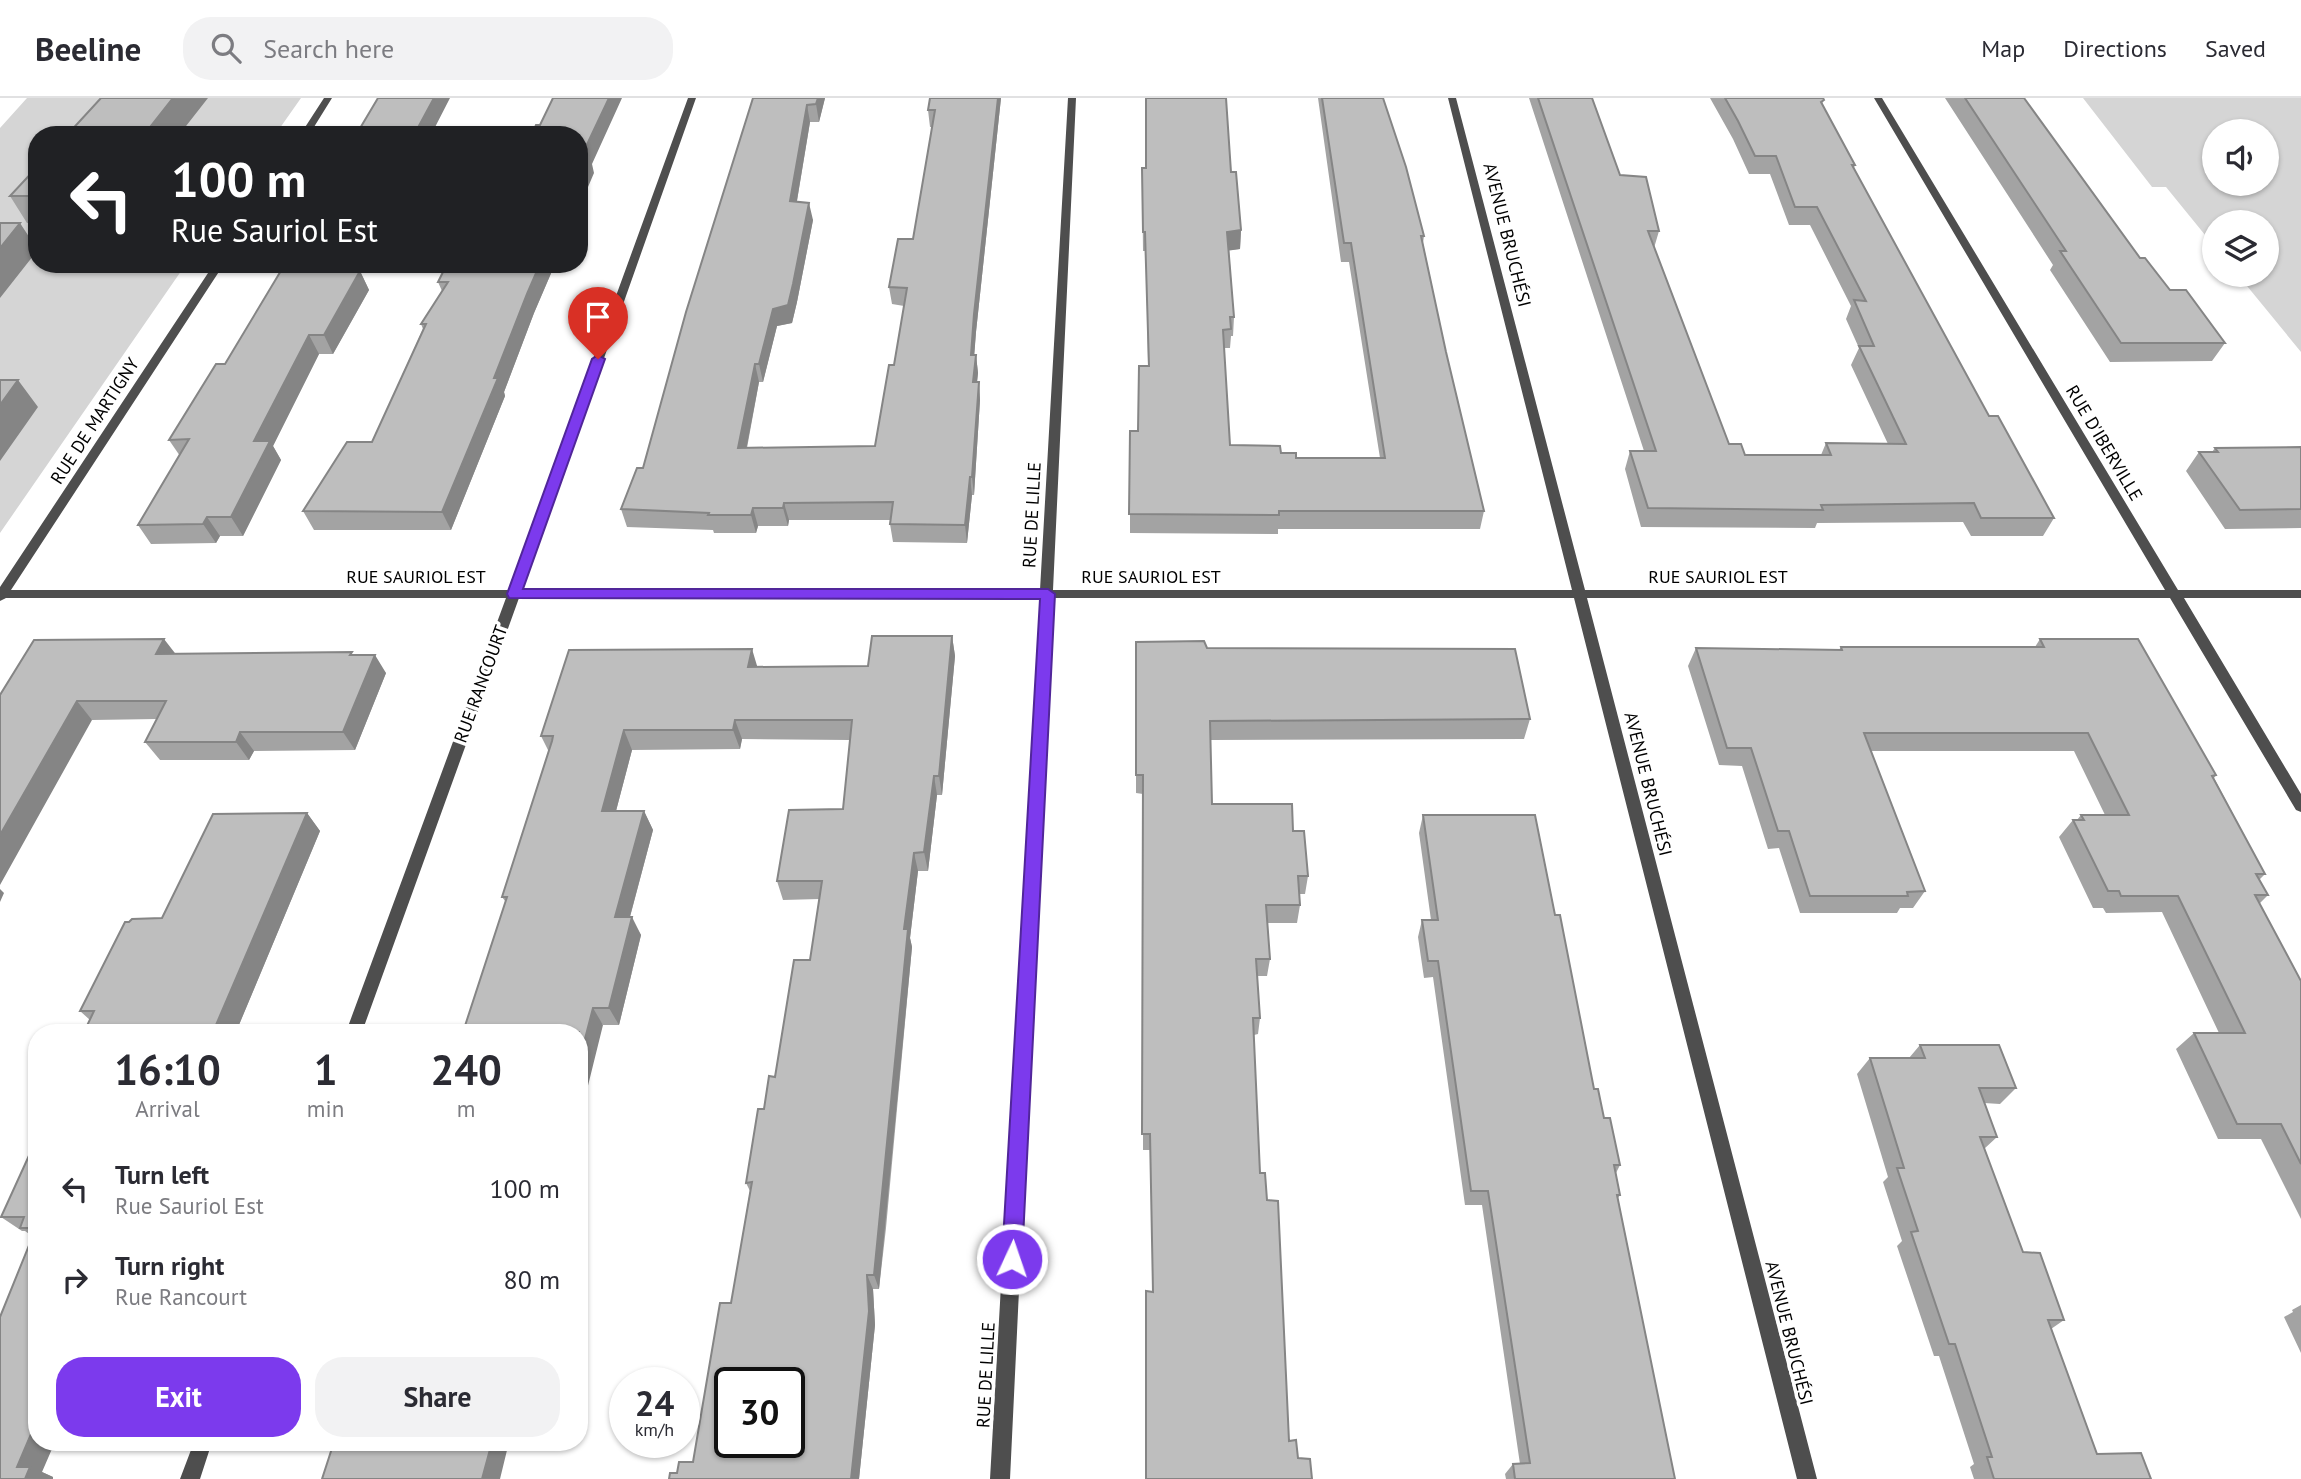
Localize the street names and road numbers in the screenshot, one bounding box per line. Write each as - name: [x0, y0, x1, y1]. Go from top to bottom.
- street label: AVENUE BRUCHÉSI: [1478, 160, 1537, 309]
- street label: RUE DE MARTIGNY: [45, 353, 144, 488]
- street label: RUE D'IBERVILLE: [2061, 381, 2148, 505]
- street label: RUE DE LILLE: [1017, 461, 1046, 568]
- street label: RUE SAURIOL EST: [346, 565, 486, 588]
- street label: RUE SAURIOL EST: [1081, 565, 1221, 588]
- street label: RUE SAURIOL EST: [1648, 565, 1788, 588]
- street label: RUE RANCOURT: [449, 622, 512, 746]
- street label: AVENUE BRUCHÉSI: [1619, 709, 1678, 858]
- street label: AVENUE BRUCHÉSI: [1760, 1258, 1819, 1407]
- street label: RUE DE LILLE: [971, 1321, 1000, 1428]

